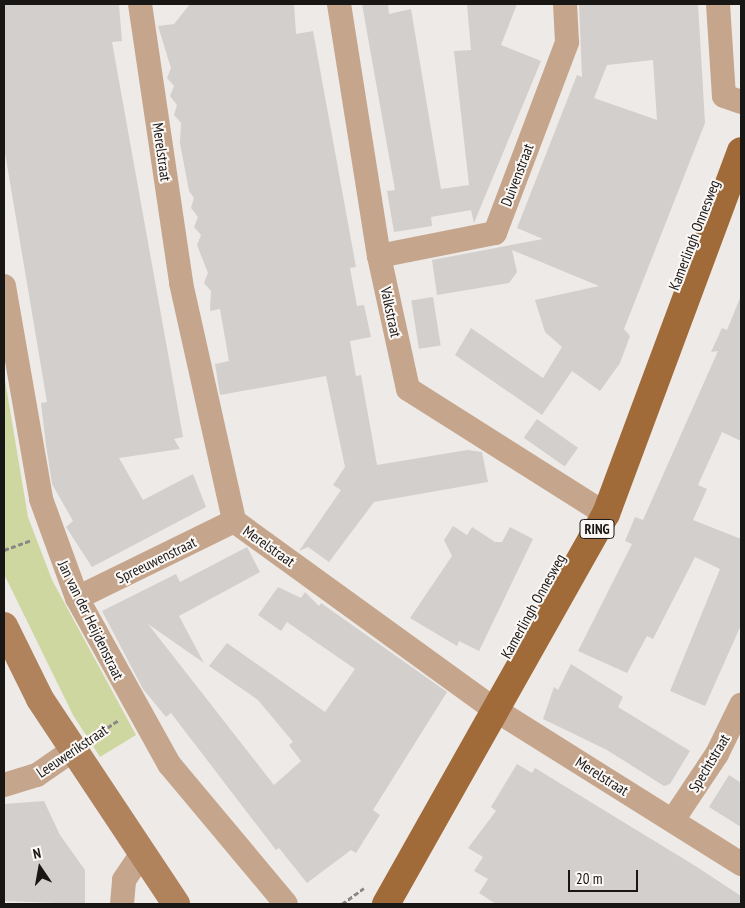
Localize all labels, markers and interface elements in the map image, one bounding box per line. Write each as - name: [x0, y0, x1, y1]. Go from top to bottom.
- street label: Merelstraat: [149, 122, 175, 182]
- street label: Duivenstraat: [497, 141, 537, 209]
- street label: Kamerlingh Onnesweg: [665, 177, 723, 293]
- street label: Valkstraat: [377, 285, 405, 339]
- road number: RING: [580, 518, 614, 540]
- street label: Merelstraat: [240, 522, 298, 570]
- street label: Spreeuwenstraat: [113, 533, 199, 587]
- street label: Kamerlingh Onnesweg: [497, 551, 569, 661]
- street label: Jan van der Heijdenstraat: [54, 557, 128, 683]
- street label: Leeuwerikstraat: [33, 721, 111, 781]
- street label: Spechtstraat: [685, 731, 733, 795]
- street label: Merelstraat: [572, 753, 632, 799]
- north arrow: [15, 843, 65, 893]
- text: N: [31, 844, 42, 863]
- scale bar: [570, 860, 640, 892]
- text: 20 m: [576, 869, 602, 888]

